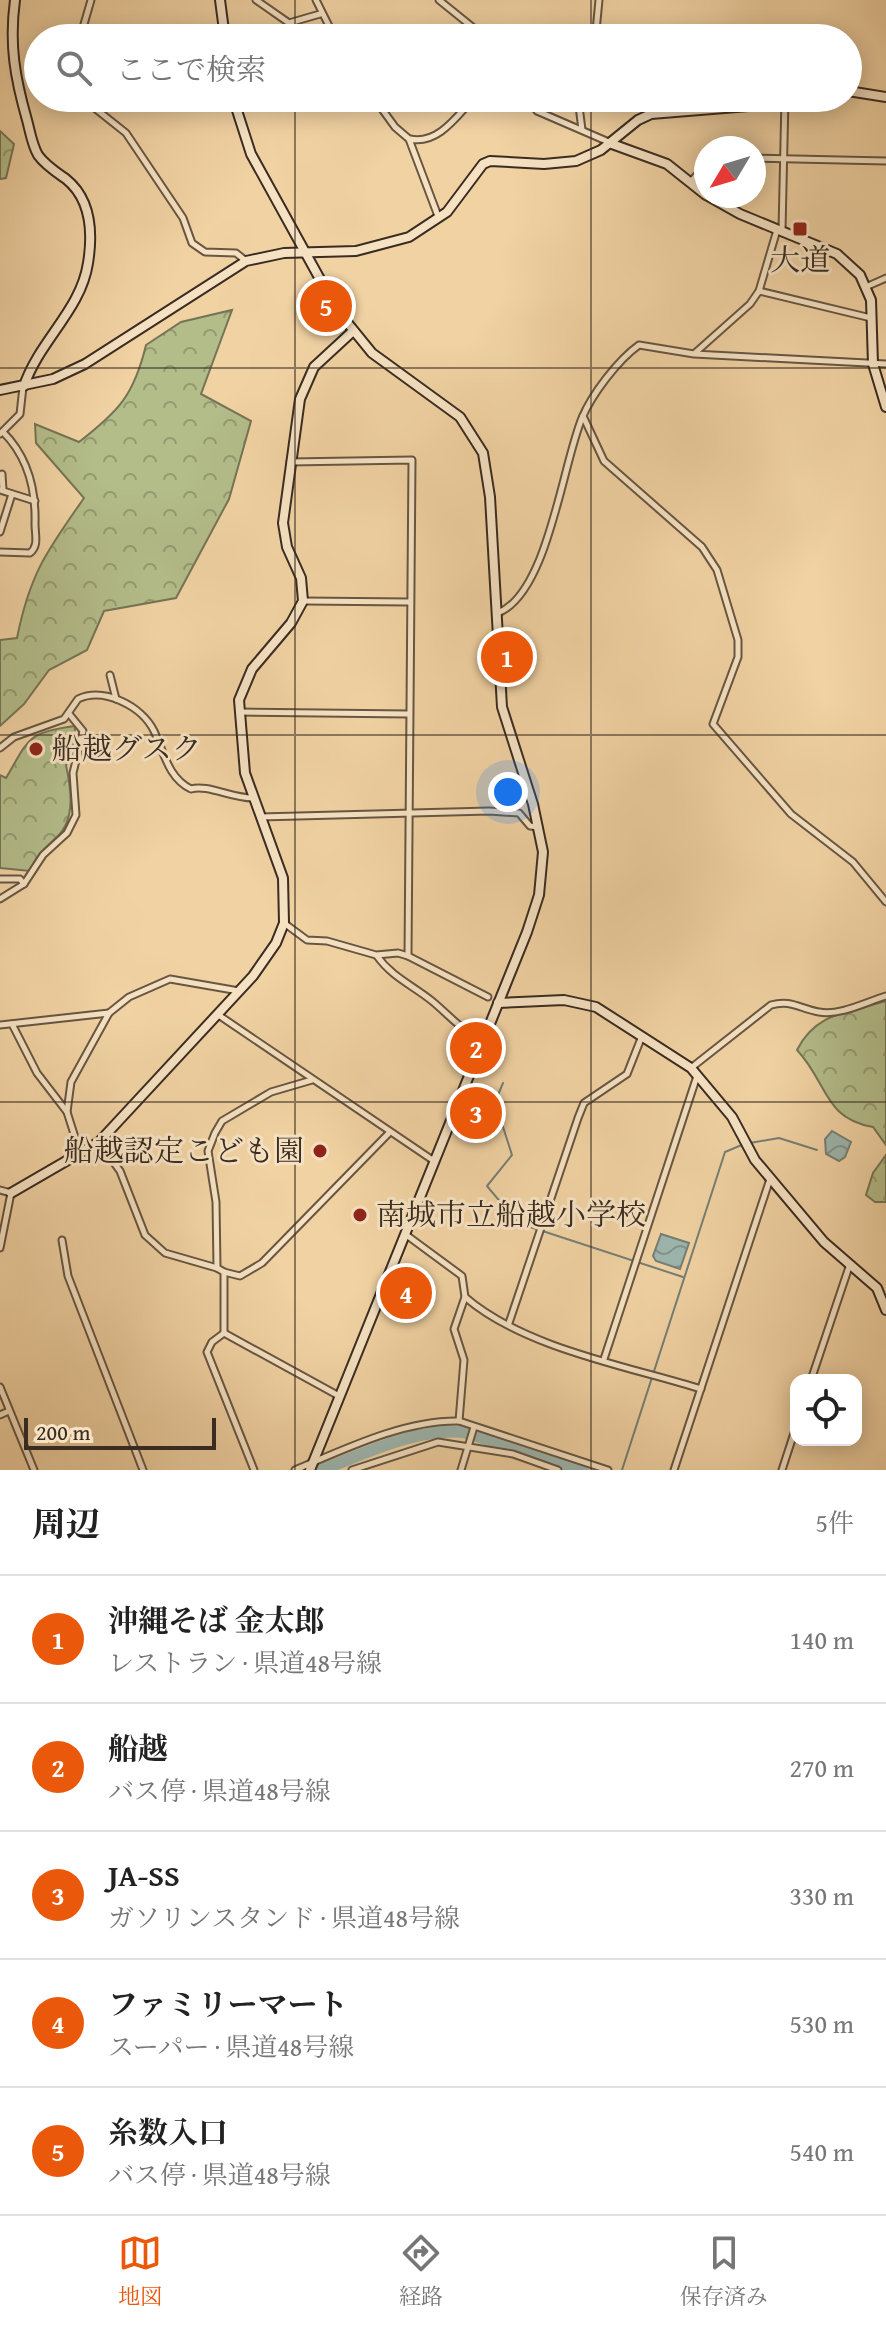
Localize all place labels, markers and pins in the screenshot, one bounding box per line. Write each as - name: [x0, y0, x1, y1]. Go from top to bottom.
- marker: 大道: [791, 220, 809, 238]
- place label: 大道: [770, 237, 830, 281]
- pin: 5: [300, 276, 352, 336]
- pin: 1: [481, 627, 533, 687]
- place label: 船越グスク: [52, 726, 202, 770]
- marker: 船越グスク: [27, 740, 45, 758]
- pin: 2: [450, 1018, 502, 1078]
- pin: 3: [450, 1083, 502, 1143]
- place label: 船越認定こども園: [64, 1128, 304, 1172]
- marker: 船越認定こども園: [311, 1142, 329, 1160]
- place label: 南城市立船越小学校: [376, 1192, 646, 1236]
- marker: 南城市立船越小学校: [351, 1206, 369, 1224]
- pin: 4: [380, 1263, 432, 1323]

